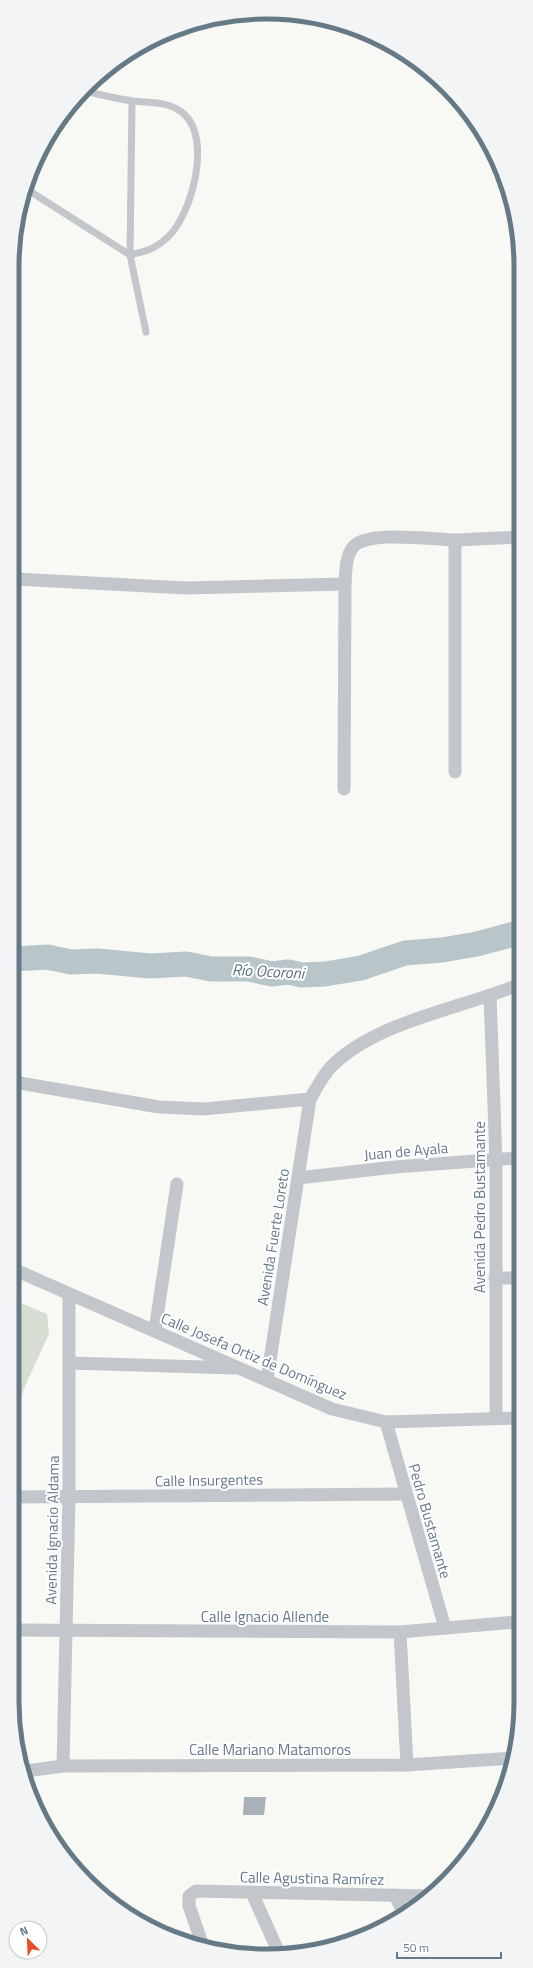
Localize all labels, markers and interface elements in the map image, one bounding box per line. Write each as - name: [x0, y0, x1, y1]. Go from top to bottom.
- water label: Río Ocoroni: [231, 957, 306, 985]
- street label: Avenida Pedro Bustamante: [468, 1121, 491, 1293]
- street label: Juan de Ayala: [363, 1136, 449, 1166]
- street label: Avenida Fuerte Loreto: [251, 1167, 295, 1307]
- street label: Calle Josefa Ortiz de Domínguez: [157, 1306, 351, 1406]
- street label: Avenida Ignacio Aldama: [39, 1455, 65, 1605]
- street label: Pedro Bustamante: [403, 1461, 457, 1581]
- street label: Calle Insurgentes: [155, 1468, 263, 1492]
- street label: Calle Ignacio Allende: [201, 1605, 329, 1628]
- street label: Calle Mariano Matamoros: [189, 1738, 351, 1761]
- street label: Calle Agustina Ramírez: [240, 1865, 385, 1891]
- north arrow: [8, 1920, 48, 1960]
- text: N: [17, 1922, 31, 1940]
- scale bar: [397, 1934, 501, 1960]
- text: 50 m: [403, 1938, 429, 1957]

